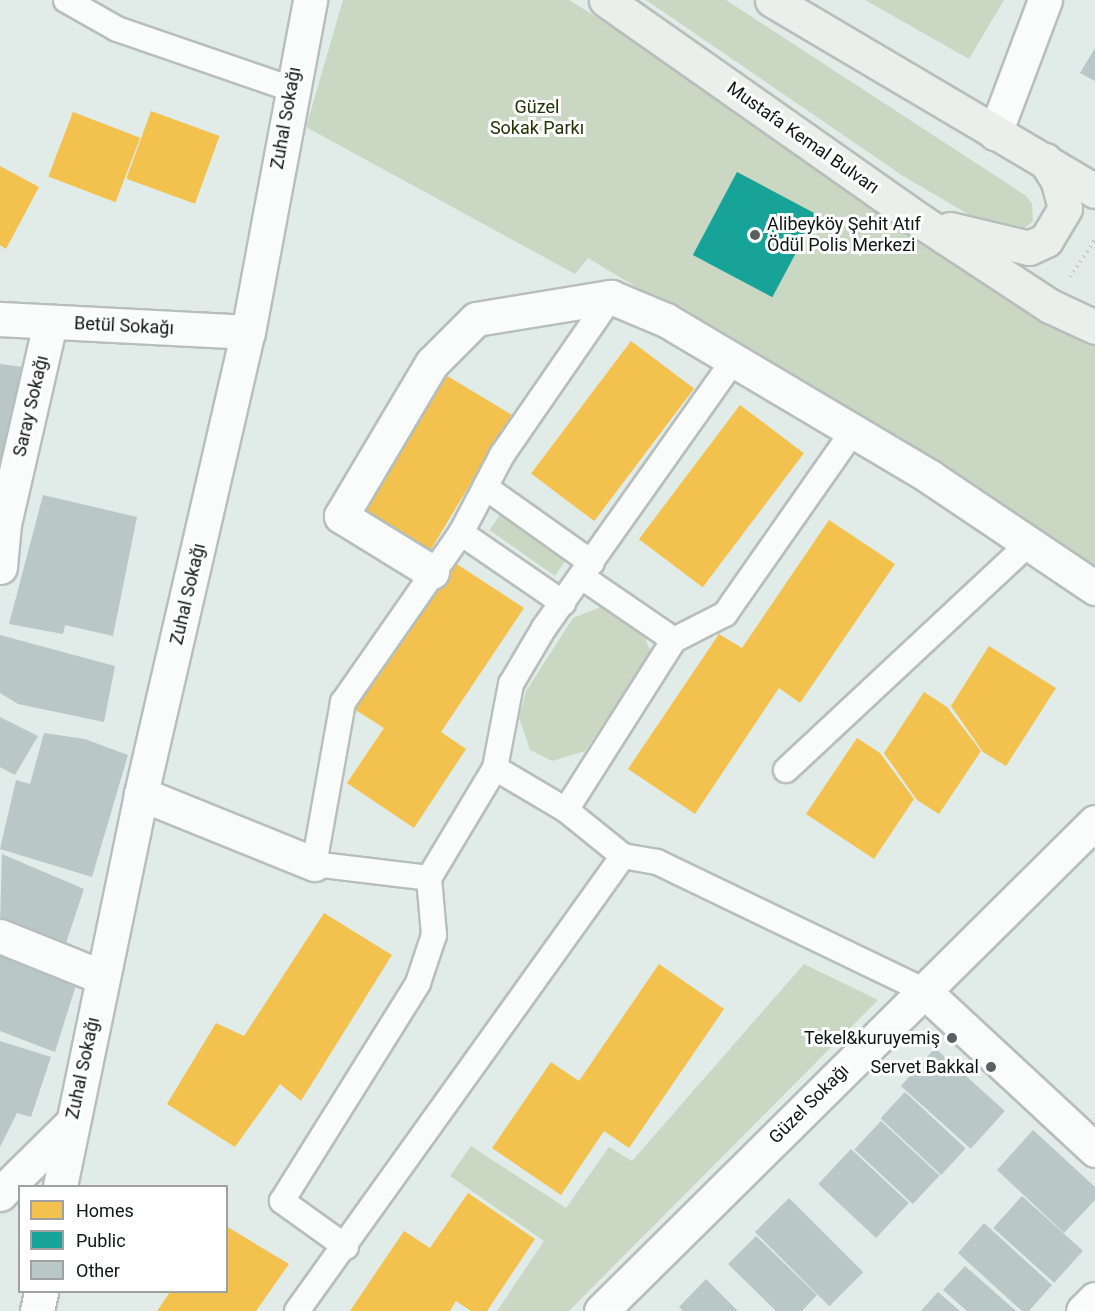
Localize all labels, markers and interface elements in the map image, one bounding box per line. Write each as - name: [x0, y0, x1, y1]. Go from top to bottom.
- street label: Zuhal Sokağı: [266, 65, 306, 171]
- street label: Mustafa Kemal Bulvarı: [723, 77, 883, 199]
- park label: Güzel Sokak Parkı: [490, 97, 584, 140]
- place label: Alibeyköy Şehit Atıf Ödül Polis Merkezi: [767, 214, 921, 256]
- marker: Alibeyköy Şehit Atıf Ödül Polis Merkezi: [748, 228, 762, 242]
- street label: Betül Sokağı: [74, 313, 174, 339]
- street label: Saray Sokağı: [9, 353, 53, 459]
- street label: Zuhal Sokağı: [166, 541, 210, 647]
- street label: Zuhal Sokağı: [62, 1015, 104, 1121]
- place label: Tekel&kuruyemiş: [804, 1027, 940, 1049]
- marker: Tekel&kuruyemiş: [945, 1031, 959, 1045]
- place label: Servet Bakkal: [871, 1056, 979, 1078]
- street label: Güzel Sokağı: [765, 1060, 853, 1148]
- marker: Servet Bakkal: [984, 1060, 998, 1074]
- legend: [18, 1185, 228, 1293]
- text: Homes: [76, 1200, 134, 1221]
- text: Public: [76, 1230, 126, 1251]
- text: Other: [76, 1260, 120, 1281]

